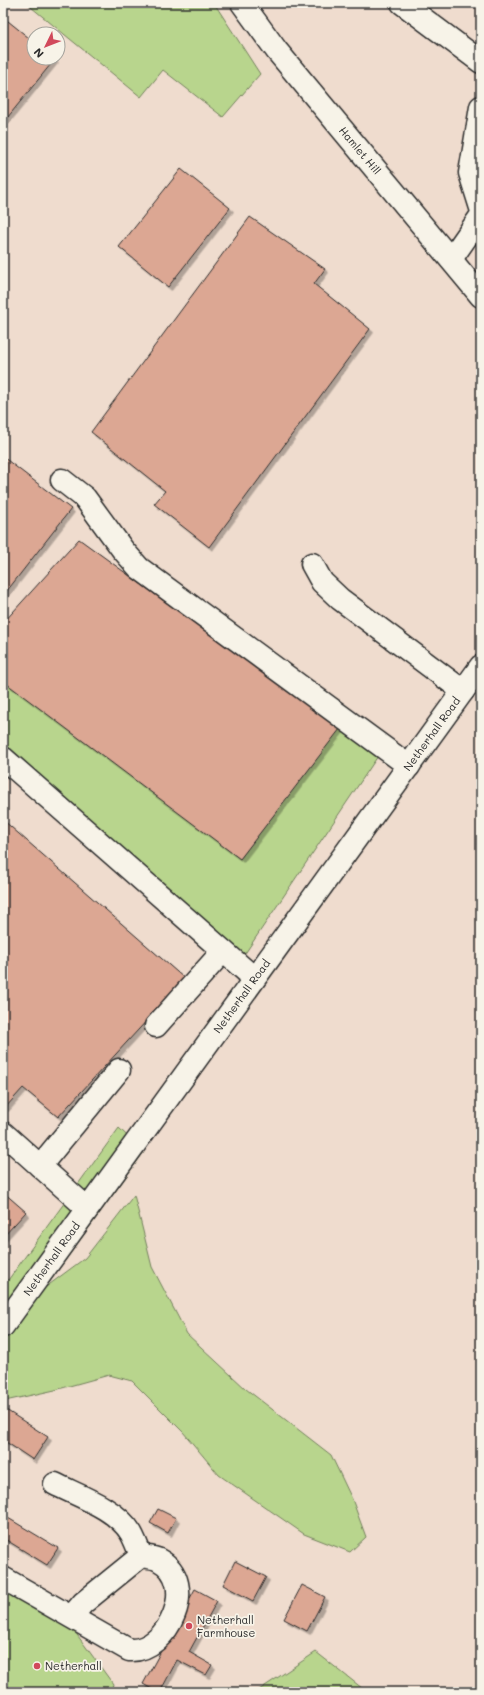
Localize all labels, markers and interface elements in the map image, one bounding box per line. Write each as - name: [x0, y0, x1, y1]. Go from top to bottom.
- north arrow: [26, 26, 66, 66]
- text: N: [30, 45, 47, 61]
- street label: Hamlet Hill: [336, 123, 385, 177]
- street label: Netherhall Road: [400, 694, 463, 774]
- street label: Netherhall Road: [209, 956, 273, 1036]
- street label: Netherhall Road: [19, 1218, 83, 1298]
- place label: Netherhall Farmhouse: [197, 1612, 255, 1640]
- marker: Netherhall Farmhouse: [184, 1621, 194, 1631]
- place label: Netherhall: [45, 1658, 102, 1673]
- marker: Netherhall: [32, 1661, 42, 1671]

